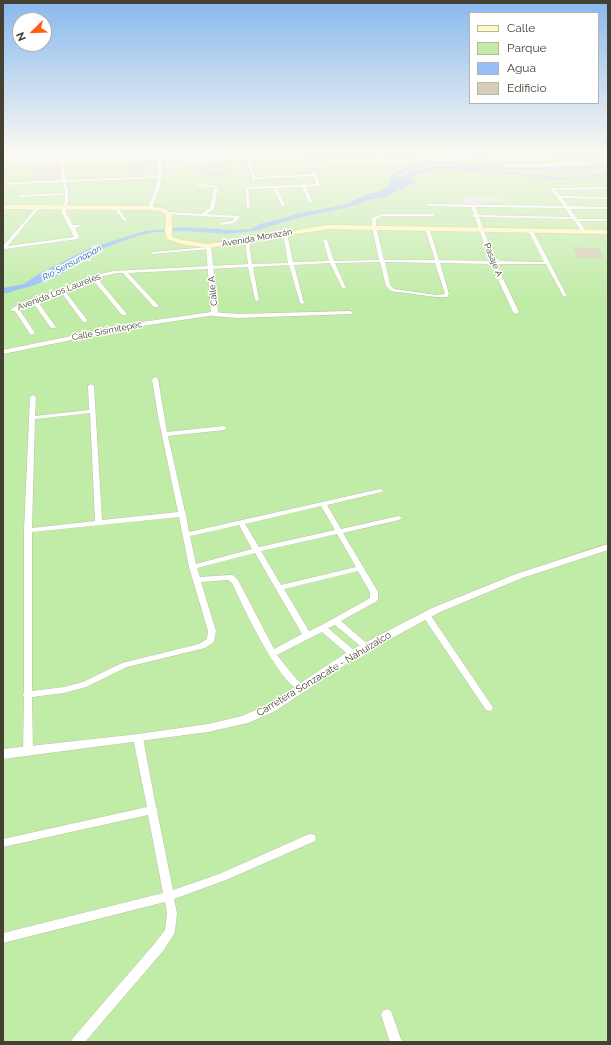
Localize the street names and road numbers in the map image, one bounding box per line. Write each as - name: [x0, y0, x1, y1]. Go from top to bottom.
- street label: Avenida Morazán: [221, 226, 293, 250]
- street label: Pasaje A: [481, 242, 505, 278]
- street label: Avenida Los Laureles: [16, 271, 102, 313]
- street label: Calle A: [206, 276, 220, 306]
- street label: Calle Sisimitepec: [71, 319, 143, 343]
- street label: Carretera Sonzacate - Nahuizalco: [255, 629, 393, 719]

